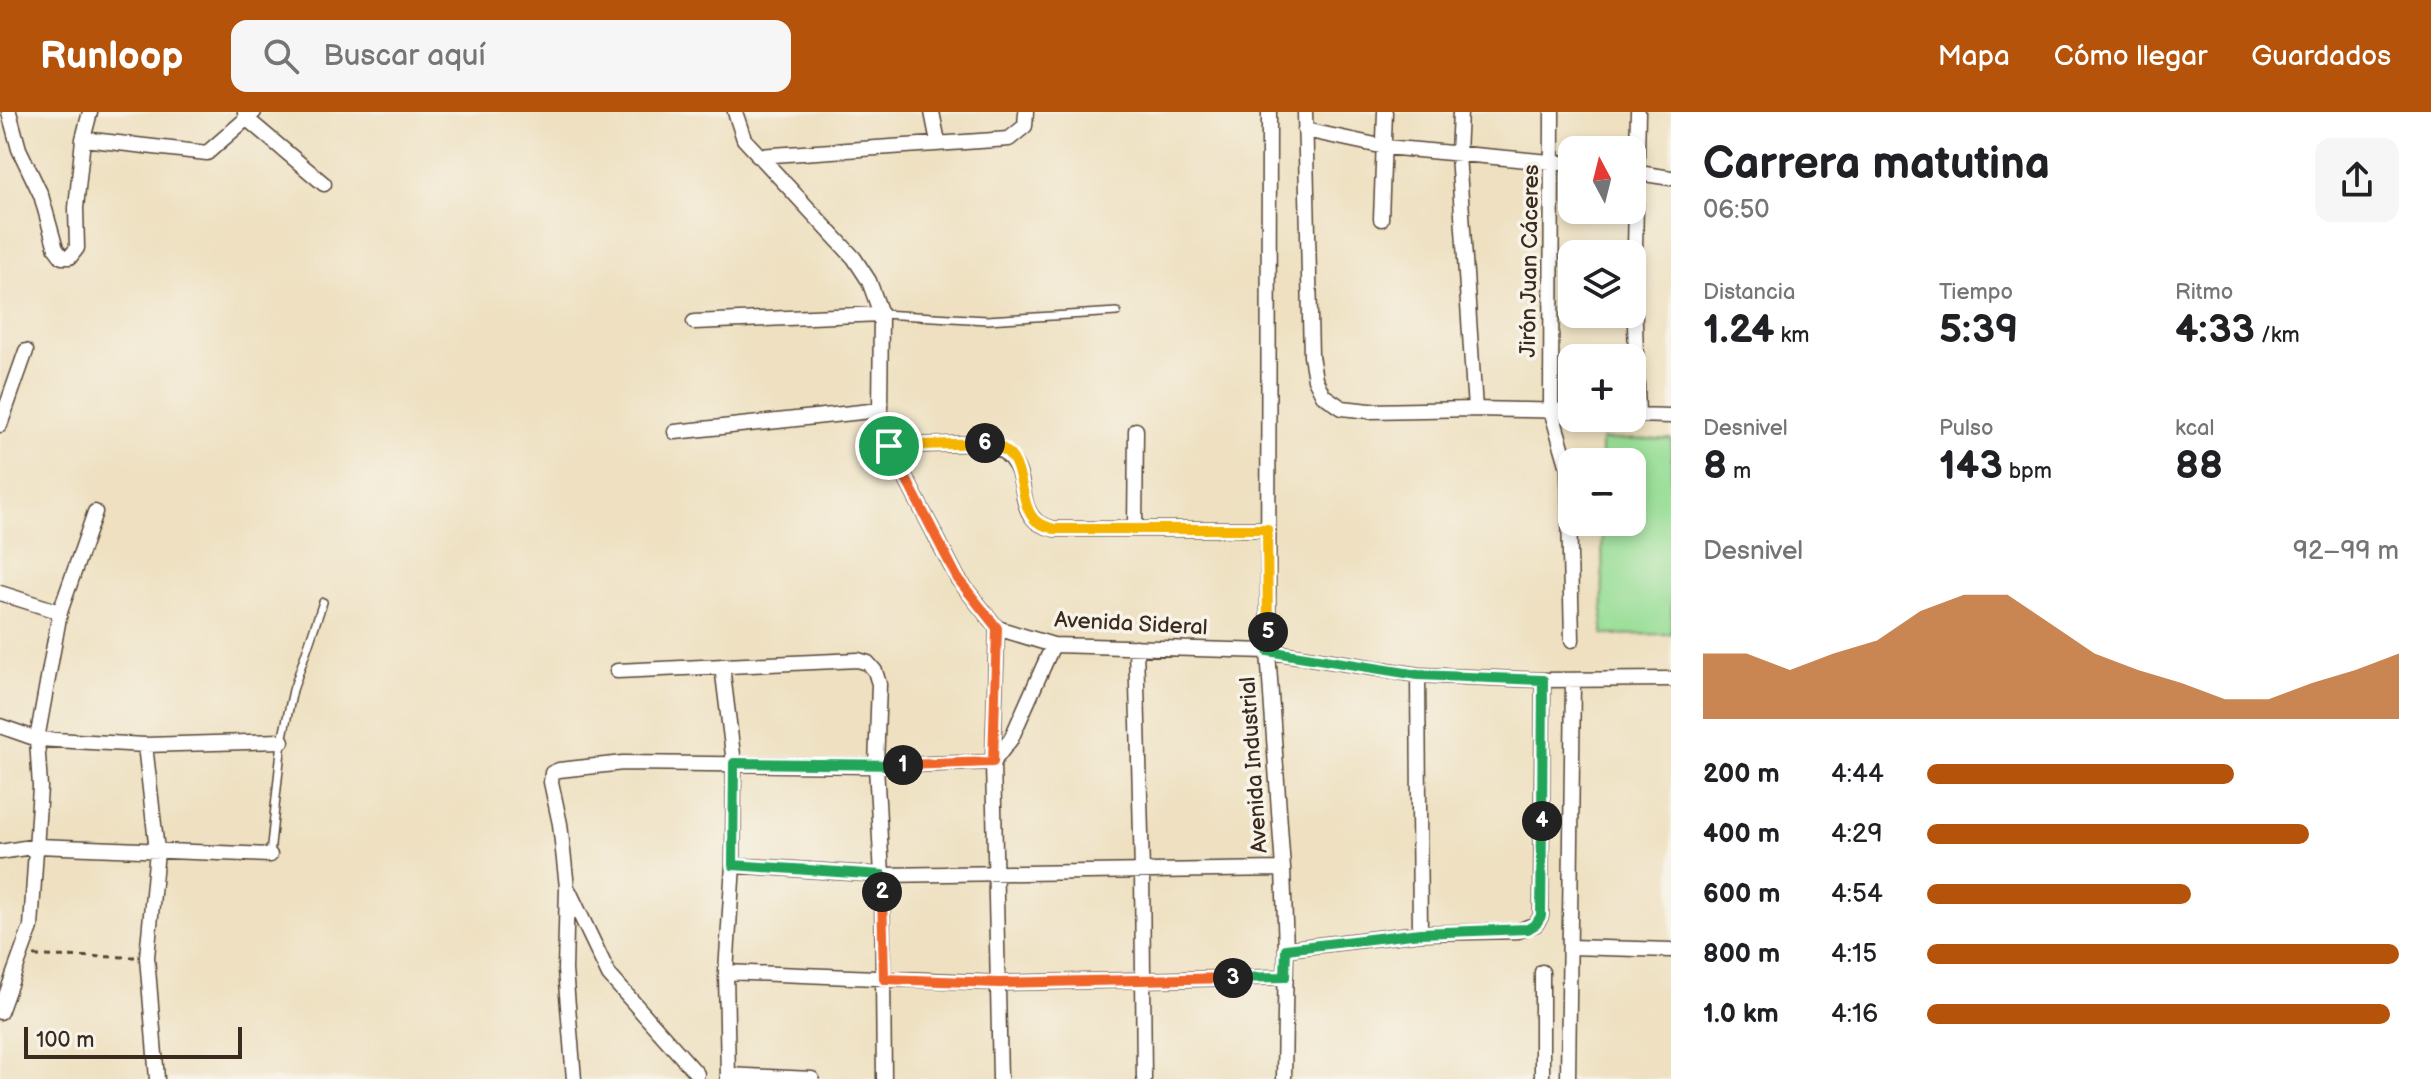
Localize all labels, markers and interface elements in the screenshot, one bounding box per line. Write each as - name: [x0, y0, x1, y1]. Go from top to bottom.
- search box: [231, 20, 791, 92]
- text: Runloop: [40, 34, 183, 79]
- icon: search: [259, 34, 303, 78]
- text: Buscar aquí: [323, 38, 486, 74]
- text: Mapa: [1938, 40, 2010, 73]
- text: Cómo llegar: [2054, 40, 2207, 73]
- text: Guardados: [2251, 40, 2391, 73]
- north arrow: [1558, 136, 1646, 224]
- map controls: [1558, 136, 1646, 536]
- text: Carrera matutina: [1703, 138, 2050, 191]
- button: share: [2315, 138, 2399, 222]
- street label: Jirón Juan Cáceres: [1515, 164, 1545, 358]
- text: 06:50: [1703, 195, 1770, 226]
- button: layers: [1558, 240, 1646, 328]
- text: Distancia: [1703, 279, 1795, 306]
- text: Tiempo: [1939, 279, 2013, 306]
- text: Ritmo: [2175, 279, 2233, 306]
- text: 1.24: [1703, 306, 1775, 354]
- text: 5:39: [1939, 306, 2018, 354]
- text: 4:33: [2175, 306, 2255, 354]
- text: km: [1775, 322, 1810, 349]
- text: /km: [2255, 322, 2300, 349]
- button: +: [1558, 344, 1646, 432]
- pin: [855, 412, 923, 480]
- text: Desnivel: [1703, 415, 1788, 442]
- text: Pulso: [1939, 415, 1993, 442]
- text: kcal: [2175, 415, 2214, 442]
- pin: 6: [965, 423, 1005, 463]
- icon: arrive: [867, 424, 911, 468]
- text: 6: [978, 429, 992, 456]
- text: 8: [1703, 442, 1727, 490]
- text: 143: [1939, 442, 2003, 490]
- text: 88: [2175, 442, 2223, 490]
- button: −: [1558, 448, 1646, 536]
- text: m: [1727, 458, 1751, 485]
- text: bpm: [2003, 458, 2052, 485]
- text: Desnivel: [1703, 536, 1803, 567]
- text: 92–99 m: [2293, 536, 2399, 567]
- street label: Avenida Sideral: [1054, 607, 1208, 641]
- pin: 5: [1248, 612, 1288, 652]
- text: 5: [1262, 618, 1274, 645]
- street label: Avenida Industrial: [1234, 676, 1274, 854]
- pin: 1: [883, 745, 923, 785]
- text: 1: [898, 751, 908, 778]
- text: 200 m: [1703, 759, 1780, 790]
- text: 4:44: [1831, 759, 1884, 790]
- pin: 4: [1522, 801, 1562, 841]
- text: 4: [1536, 807, 1548, 834]
- text: 400 m: [1703, 819, 1780, 850]
- text: 4:29: [1831, 819, 1882, 850]
- pin: 2: [862, 872, 902, 912]
- text: 2: [875, 878, 889, 905]
- text: 600 m: [1703, 879, 1780, 910]
- text: 4:54: [1831, 879, 1883, 910]
- text: 800 m: [1703, 939, 1780, 970]
- text: 4:15: [1831, 939, 1877, 970]
- pin: 3: [1213, 958, 1253, 998]
- text: 3: [1227, 964, 1239, 991]
- text: 1.0 km: [1703, 999, 1779, 1030]
- text: 4:16: [1831, 999, 1878, 1030]
- scale bar: [24, 1023, 242, 1059]
- text: 100 m: [36, 1027, 95, 1054]

